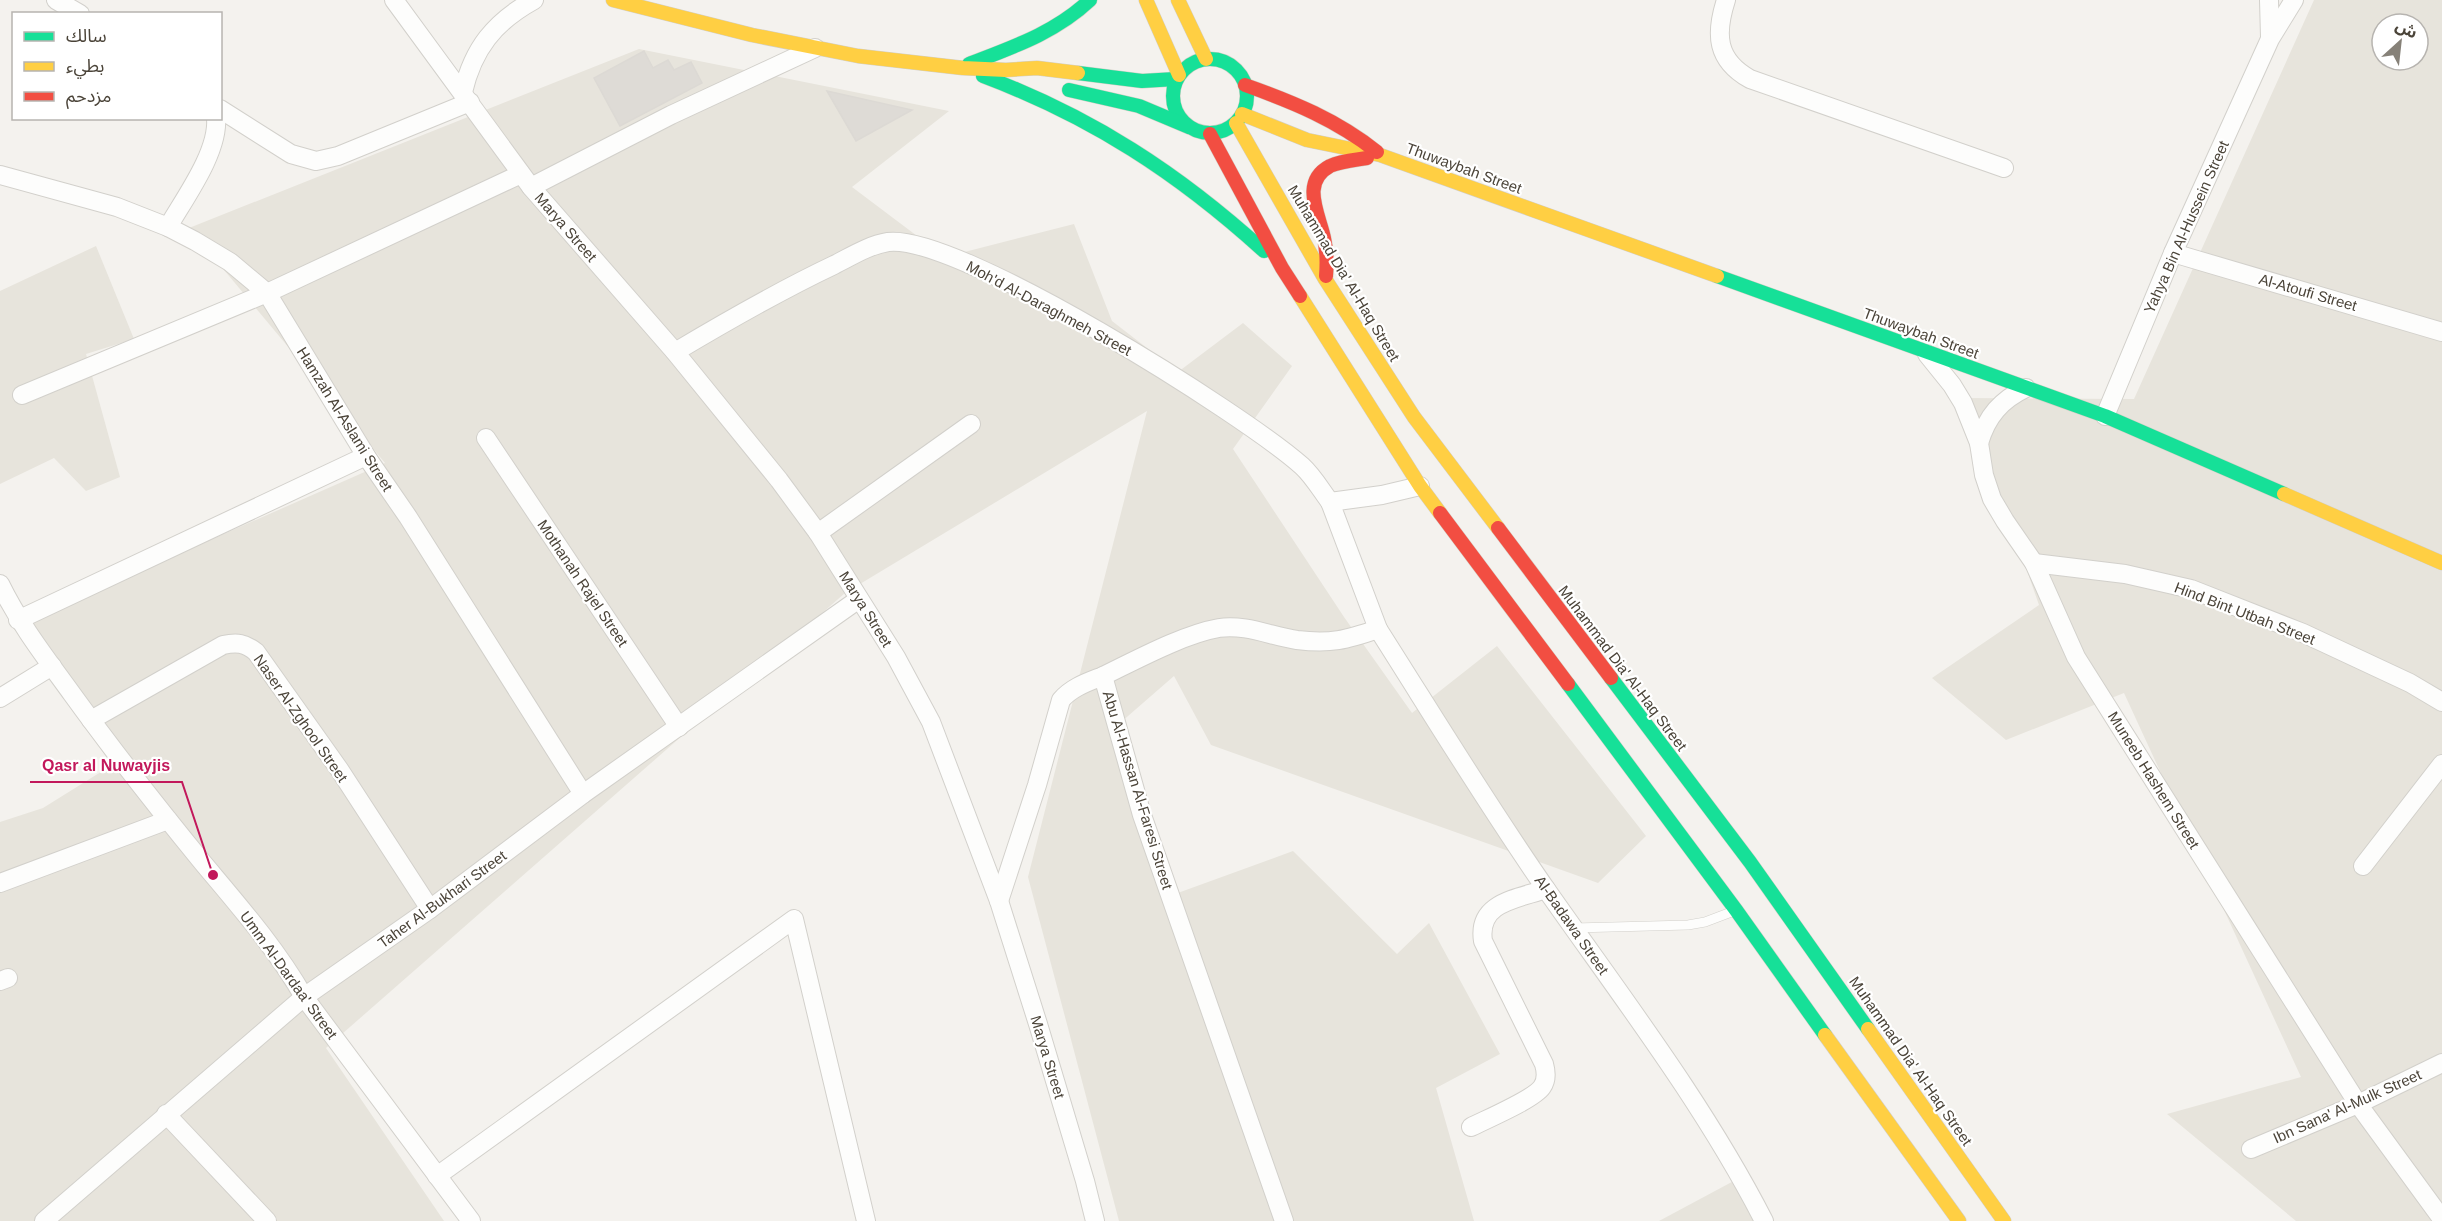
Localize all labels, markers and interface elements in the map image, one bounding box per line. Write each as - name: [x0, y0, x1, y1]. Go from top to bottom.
- legend: [12, 12, 222, 120]
- north arrow: [2370, 12, 2430, 72]
- text: ش: [2393, 17, 2420, 43]
- text: سالك: [66, 26, 107, 46]
- text: بطيء: [66, 56, 104, 79]
- text: مزدحم: [66, 86, 111, 109]
- street label: Yahya Bin Al-Hussein Street: [2140, 137, 2232, 316]
- street label: Thuwaybah Street: [1404, 139, 1525, 197]
- street label: Muhammad Dia' Al-Haq Street: [1285, 182, 1404, 365]
- street label: Marya Street: [531, 189, 601, 266]
- street label: Moh'd Al-Daraghmeh Street: [964, 257, 1135, 359]
- street label: Al-Atoufi Street: [2257, 270, 2360, 314]
- street label: Thuwaybah Street: [1861, 304, 1982, 362]
- street label: Hamzah Al-Aslami Street: [294, 344, 397, 495]
- street label: Mothanah Rajel Street: [534, 516, 632, 650]
- street label: Marya Street: [836, 568, 896, 651]
- street label: Hind Bint Utbah Street: [2172, 578, 2318, 648]
- street label: Muhammad Dia' Al-Haq Street: [1555, 582, 1691, 754]
- street label: Naser Al-Zghool Street: [251, 651, 352, 786]
- street label: Abu Al-Hassan Al-Faresi Street: [1100, 689, 1177, 892]
- street label: Muneeb Hashem Street: [2105, 708, 2204, 852]
- callout: Qasr al Nuwayjis: [30, 748, 182, 782]
- text: Qasr al Nuwayjis: [42, 757, 170, 774]
- street label: Taher Al-Bukhari Street: [375, 846, 510, 951]
- street label: Al-Badawa Street: [1532, 872, 1613, 978]
- street label: Umm Al-Dardaa' Street: [237, 908, 342, 1043]
- street label: Muhammad Dia' Al-Haq Street: [1846, 973, 1976, 1149]
- street label: Marya Street: [1027, 1013, 1069, 1101]
- street label: Ibn Sana' Al-Mulk Street: [2270, 1065, 2425, 1146]

